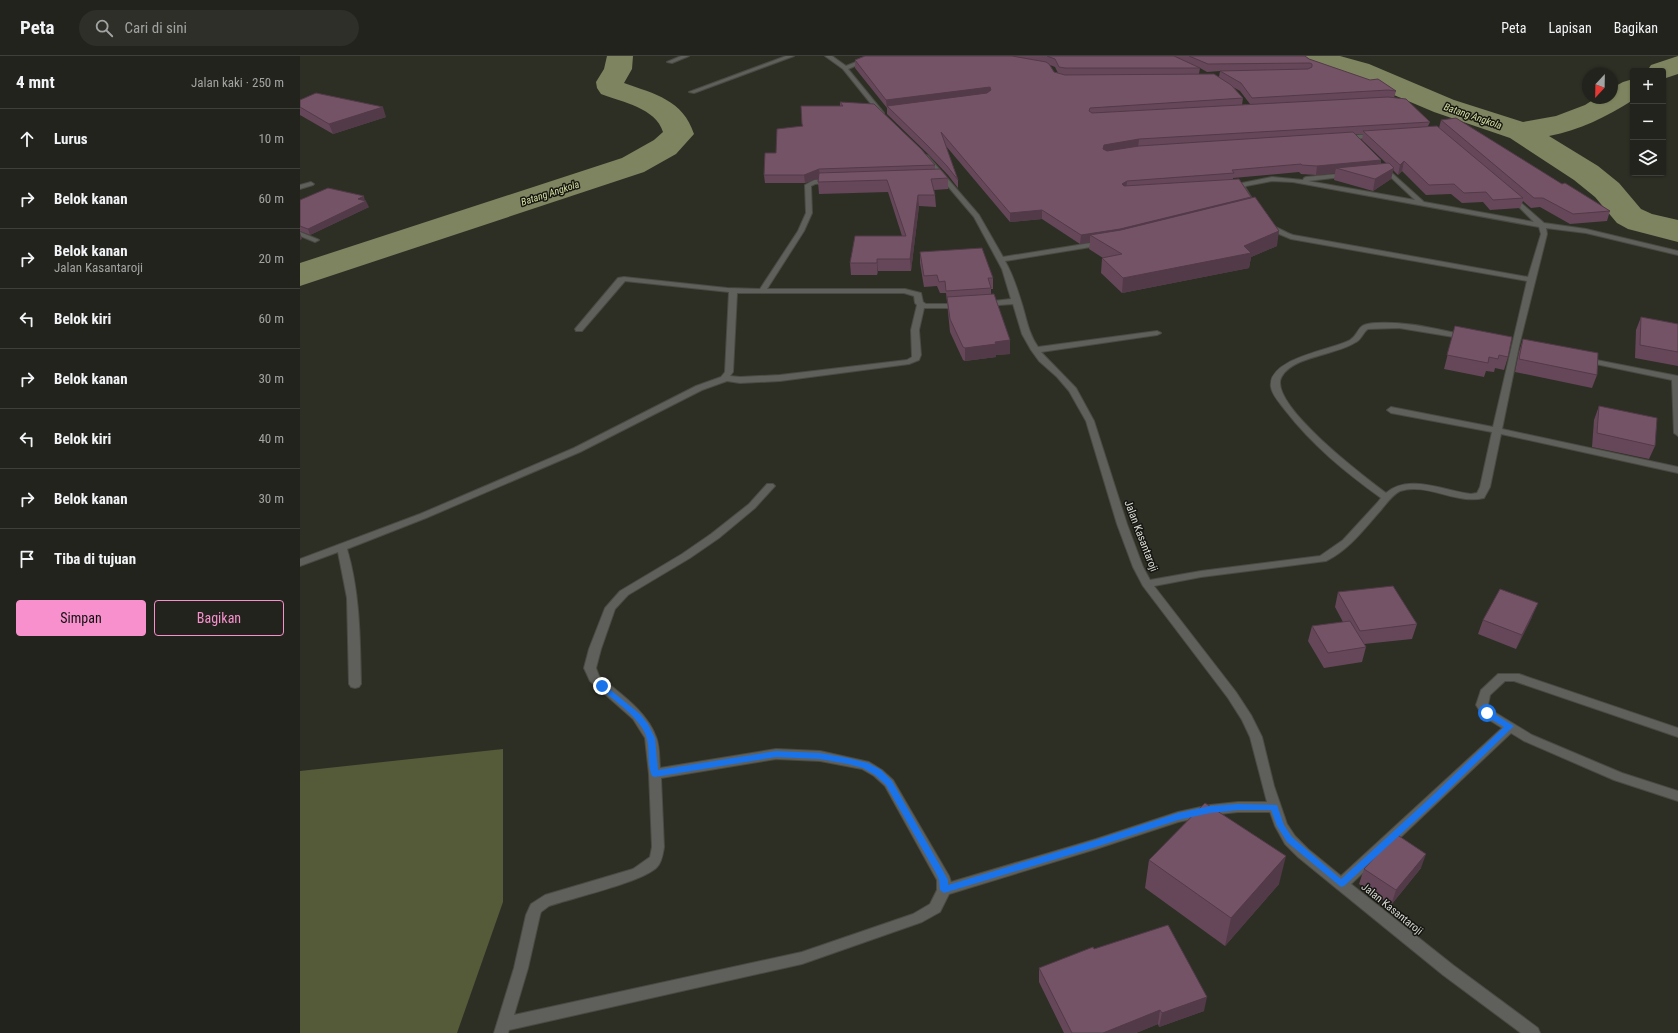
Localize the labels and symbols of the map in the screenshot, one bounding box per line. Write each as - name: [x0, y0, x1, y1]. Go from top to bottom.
- north arrow: [1582, 68, 1618, 104]
- water label: Batang Angkola: [1443, 101, 1504, 131]
- water label: Batang Angkola: [520, 178, 581, 208]
- street label: Jalan Kasantaroji: [1121, 498, 1161, 574]
- route end: [593, 677, 611, 695]
- route start: [1478, 704, 1496, 722]
- street label: Jalan Kasantaroji: [1359, 880, 1425, 938]

